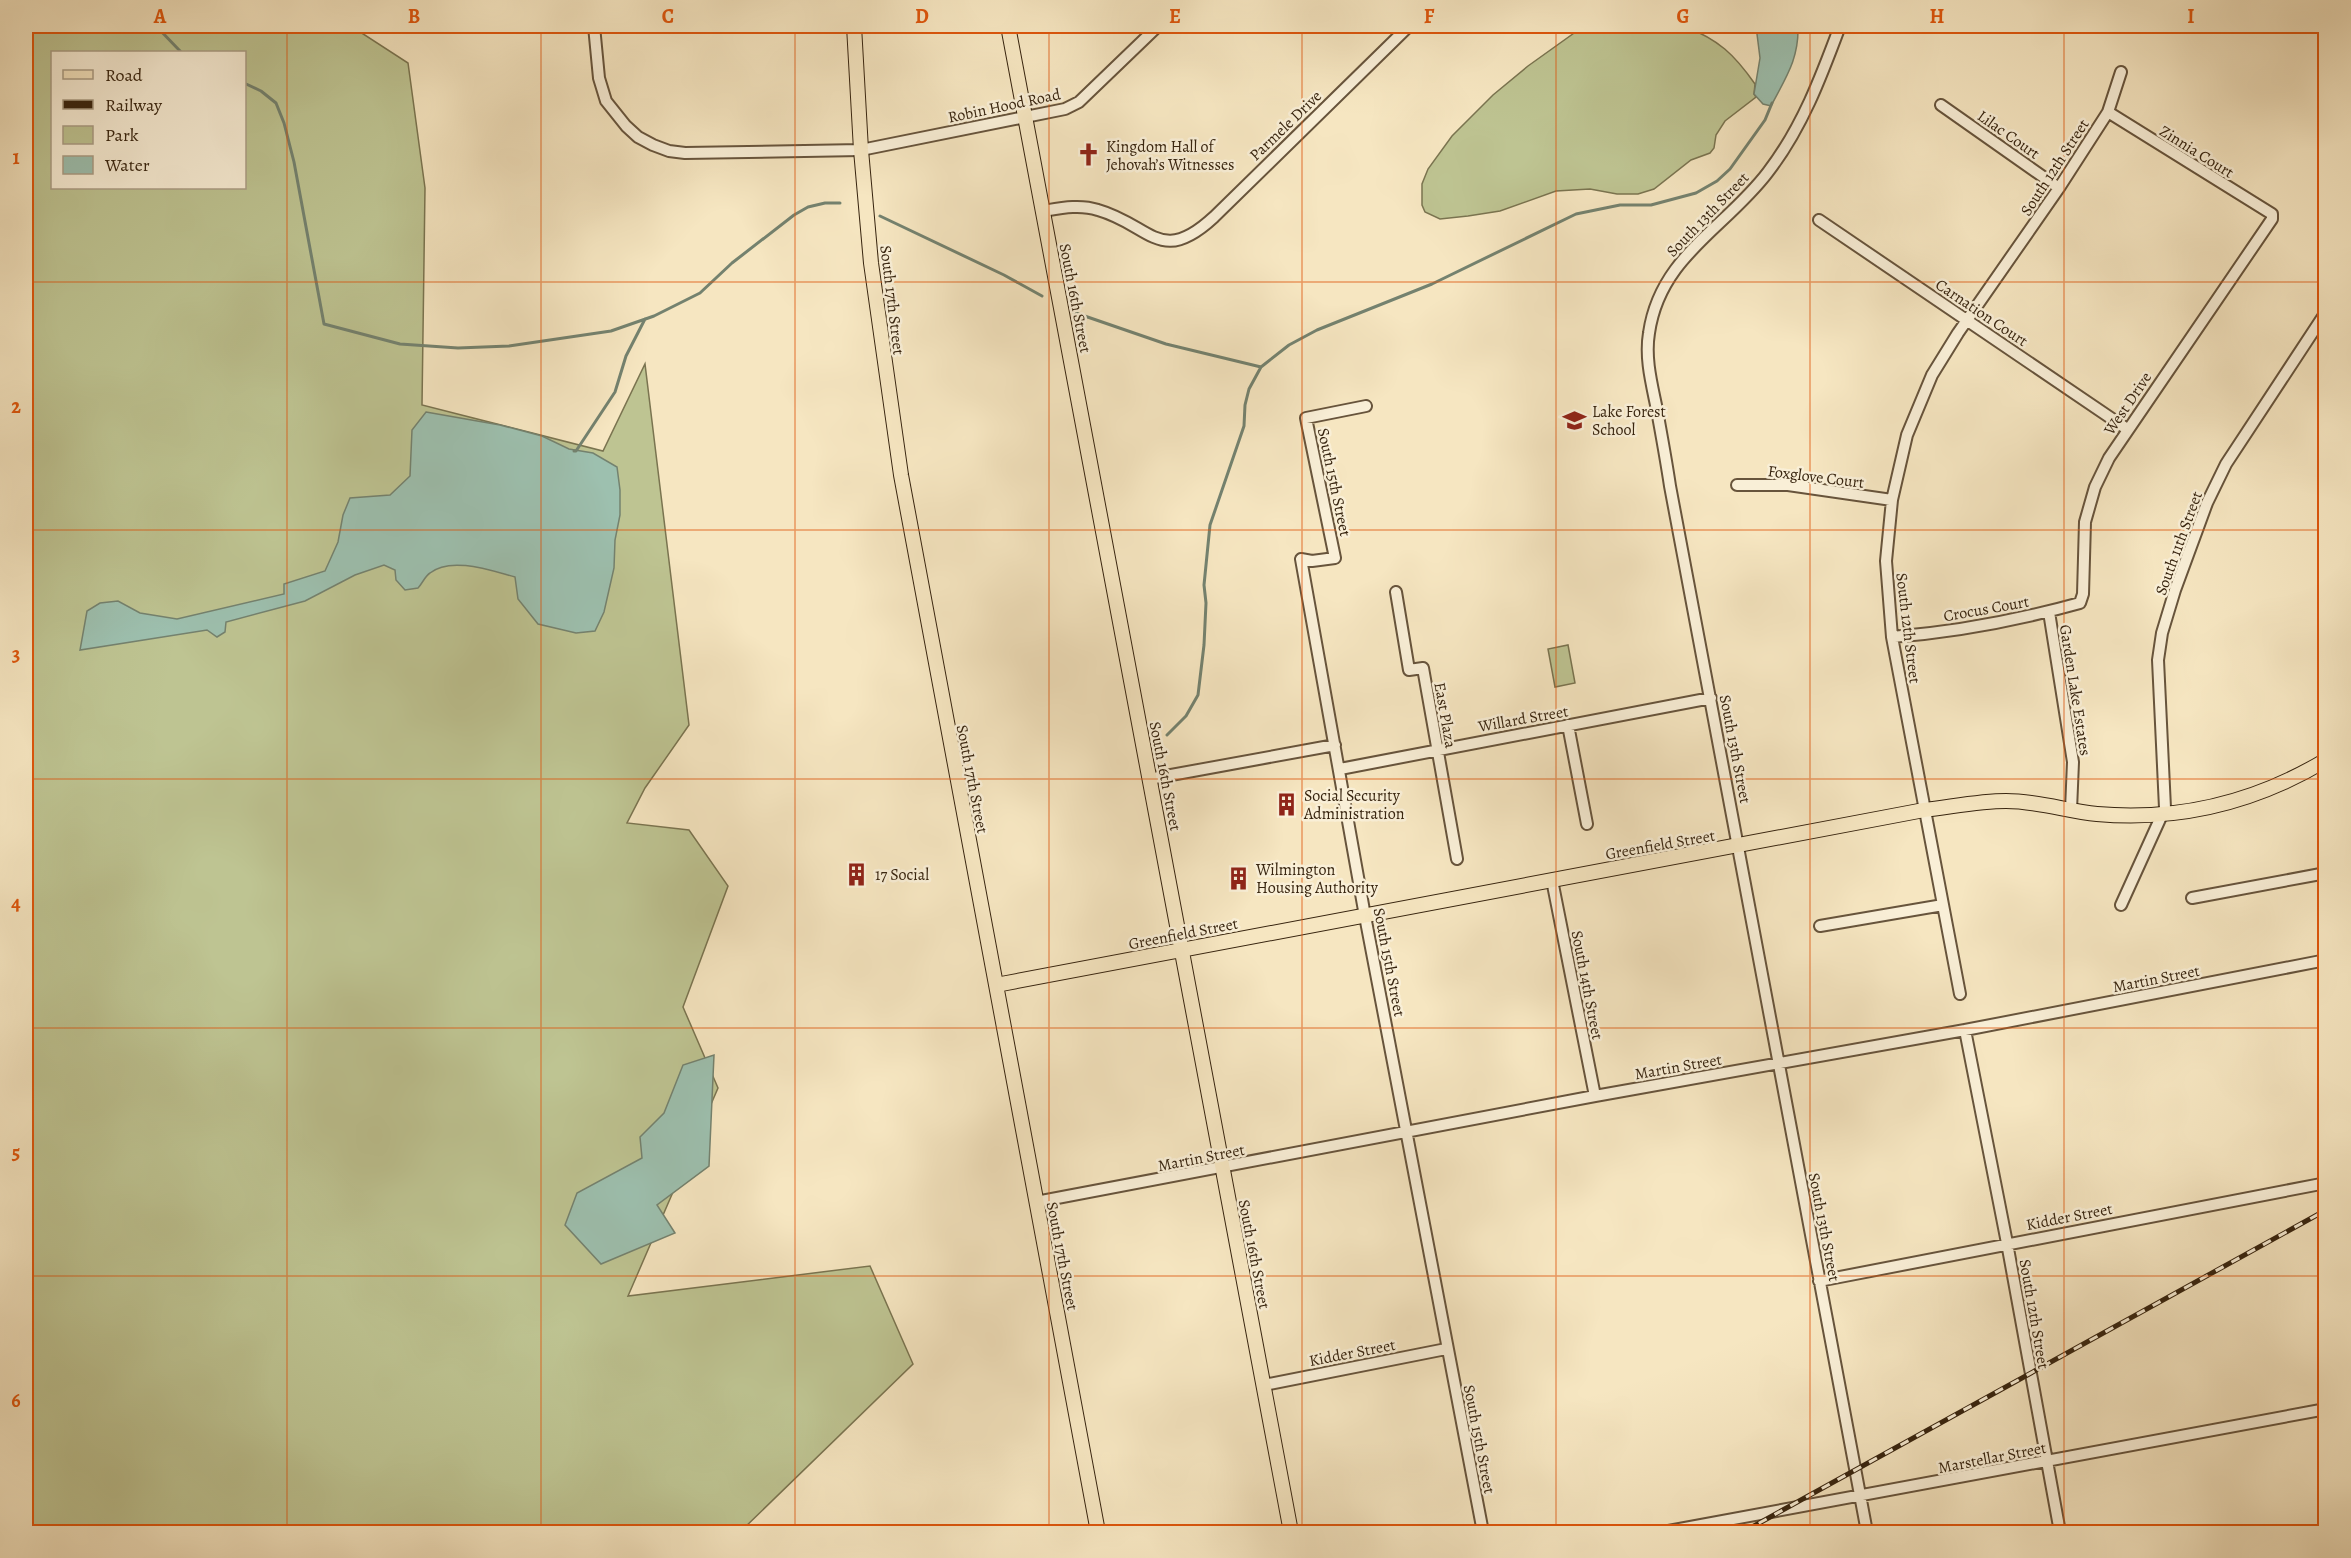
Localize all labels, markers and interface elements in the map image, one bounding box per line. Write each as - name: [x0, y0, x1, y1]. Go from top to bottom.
- text: A: [153, 3, 167, 30]
- text: B: [408, 3, 420, 30]
- text: C: [662, 3, 674, 30]
- text: D: [915, 3, 929, 30]
- text: E: [1169, 3, 1181, 30]
- text: F: [1424, 3, 1435, 30]
- text: G: [1676, 3, 1690, 30]
- text: H: [1930, 3, 1945, 30]
- text: I: [2187, 3, 2195, 30]
- legend: [51, 51, 246, 189]
- text: Road: [105, 63, 143, 87]
- street label: Robin Hood Road: [946, 83, 1063, 129]
- street label: Parmele Drive: [1245, 86, 1327, 166]
- text: Railway: [105, 93, 163, 117]
- street label: Lilac Court: [1973, 105, 2044, 164]
- street label: South 12th Street: [2015, 115, 2094, 220]
- street label: Zinnia Court: [2155, 120, 2238, 183]
- text: Park: [105, 123, 139, 147]
- place label: Kingdom Hall of Jehovah’s Witnesses: [1106, 136, 1234, 176]
- church icon: Kingdom Hall of Jehovah’s Witnesses: [1075, 142, 1101, 168]
- text: 1: [12, 144, 20, 171]
- text: Water: [104, 153, 150, 177]
- street label: South 13th Street: [1662, 167, 1754, 262]
- street label: South 16th Street: [1054, 242, 1096, 355]
- street label: South 17th Street: [874, 244, 910, 356]
- street label: Carnation Court: [1931, 274, 2032, 352]
- street label: West Drive: [2098, 368, 2157, 440]
- text: 2: [11, 393, 21, 420]
- place label: Lake Forest School: [1592, 401, 1666, 441]
- school or university icon: Lake Forest School: [1561, 407, 1587, 433]
- street label: South 15th Street: [1312, 426, 1356, 539]
- street label: Foxglove Court: [1766, 460, 1865, 494]
- street label: South 11th Street: [2150, 488, 2208, 598]
- street label: South 12th Street: [1890, 572, 1926, 685]
- street label: Crocus Court: [1942, 591, 2031, 627]
- street label: Garden Lake Estates: [2054, 623, 2096, 757]
- text: 3: [12, 641, 20, 668]
- street label: East Plaza: [1428, 681, 1462, 750]
- street label: South 13th Street: [1714, 693, 1756, 805]
- street label: Willard Street: [1475, 700, 1570, 738]
- street label: South 16th Street: [1144, 720, 1186, 833]
- street label: South 17th Street: [951, 723, 993, 835]
- place label: Social Security Administration: [1303, 785, 1405, 825]
- building icon: Social Security Administration: [1273, 791, 1299, 817]
- street label: Greenfield Street: [1604, 825, 1717, 865]
- place label: Wilmington Housing Authority: [1255, 859, 1379, 899]
- building icon: 17 Social: [844, 861, 870, 887]
- place label: 17 Social: [875, 864, 929, 886]
- building icon: Wilmington Housing Authority: [1225, 865, 1251, 891]
- text: 4: [11, 890, 21, 917]
- street label: South 15th Street: [1368, 906, 1410, 1019]
- street label: Greenfield Street: [1127, 913, 1240, 955]
- street label: South 14th Street: [1566, 929, 1608, 1042]
- street label: Martin Street: [2111, 960, 2202, 998]
- street label: Martin Street: [1633, 1049, 1723, 1085]
- text: 5: [12, 1139, 20, 1166]
- street label: Martin Street: [1156, 1139, 1247, 1177]
- street label: South 13th Street: [1803, 1171, 1845, 1283]
- street label: South 16th Street: [1233, 1198, 1275, 1311]
- street label: Kidder Street: [2024, 1198, 2114, 1236]
- street label: South 17th Street: [1041, 1200, 1083, 1312]
- street label: South 12th Street: [2014, 1258, 2055, 1371]
- street label: Kidder Street: [1307, 1334, 1397, 1372]
- street label: South 15th Street: [1458, 1383, 1500, 1496]
- text: 6: [11, 1387, 21, 1414]
- street label: Marstellar Street: [1936, 1437, 2048, 1479]

